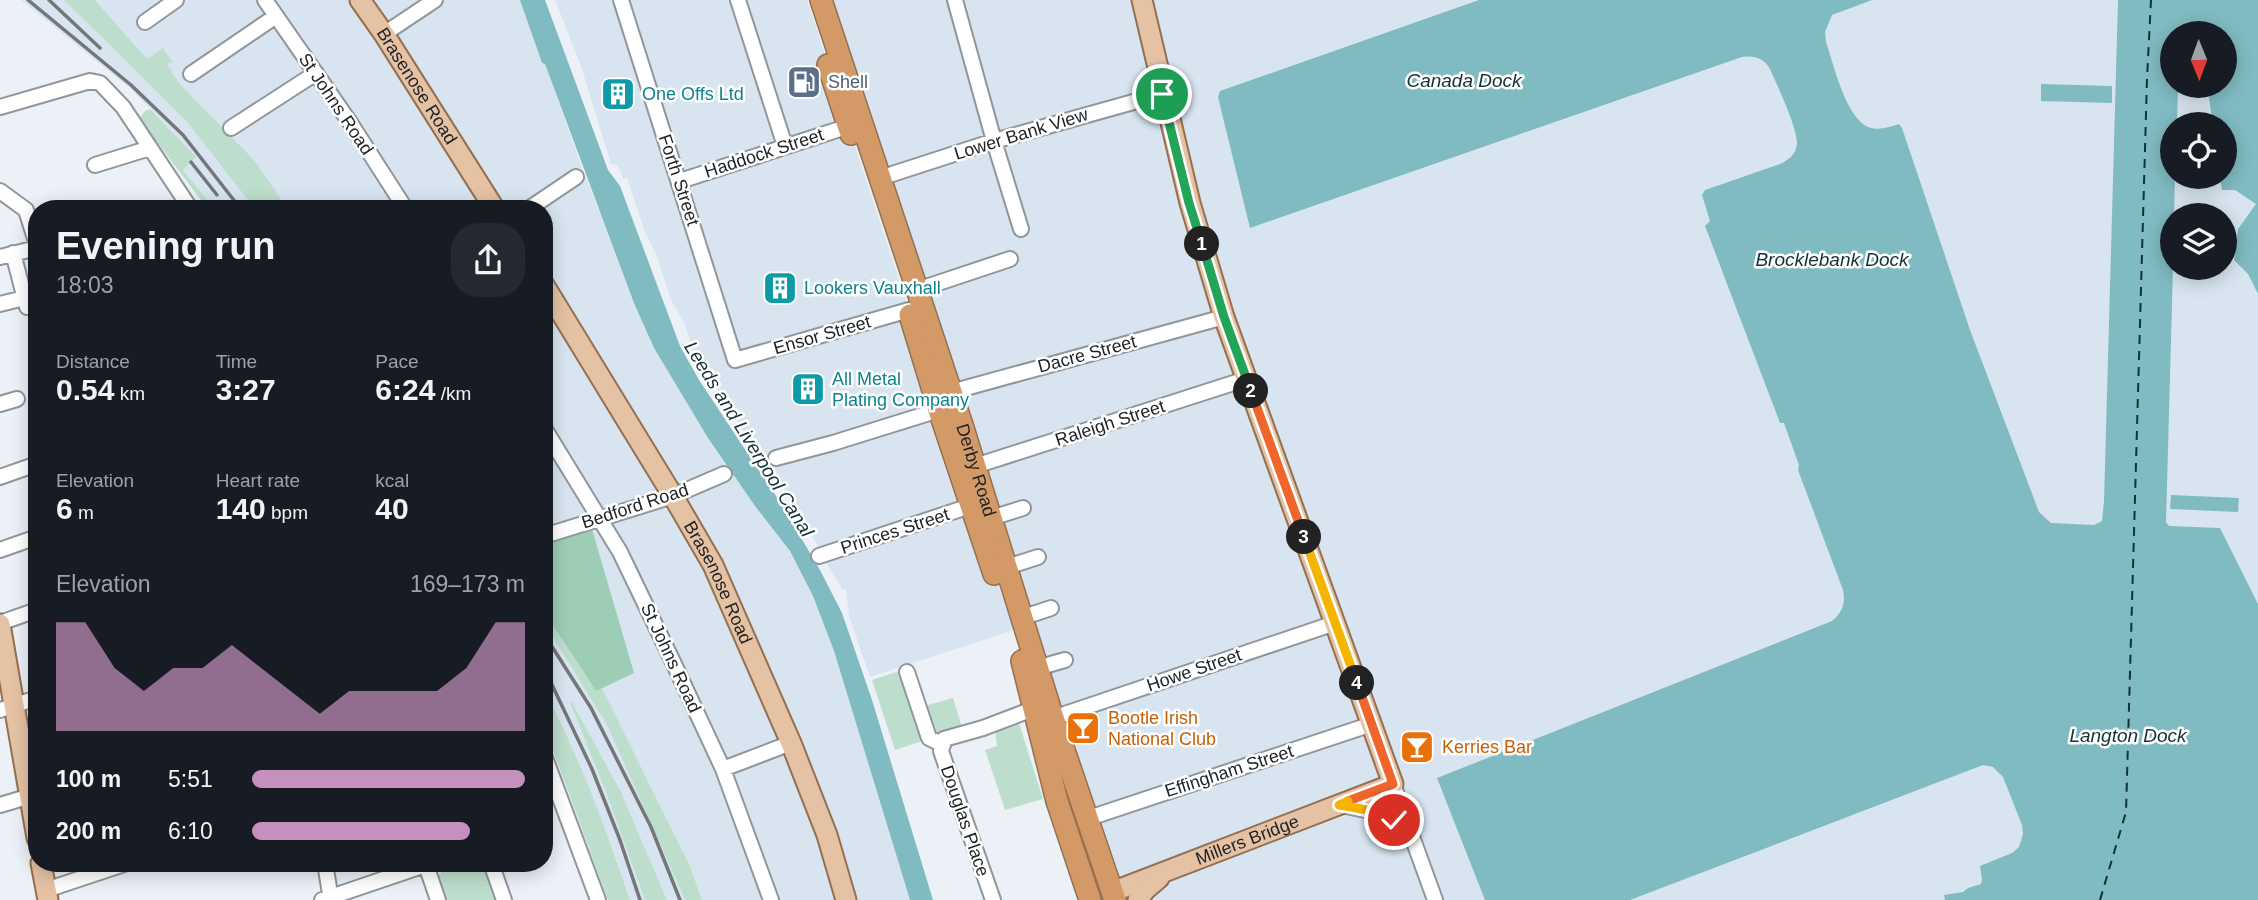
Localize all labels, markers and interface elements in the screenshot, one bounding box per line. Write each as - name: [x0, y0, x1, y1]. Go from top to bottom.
- north arrow: [2160, 21, 2236, 98]
- map controls: [2160, 21, 2237, 280]
- street label: Brasenose Road: [373, 24, 461, 148]
- street label: St Johns Road: [295, 49, 377, 159]
- fuel station icon: Shell: [785, 63, 823, 101]
- pin: [1132, 64, 1192, 124]
- water label: Canada Dock: [1406, 70, 1523, 91]
- place label: Shell: [828, 72, 868, 92]
- building icon: One Offs Ltd: [599, 75, 637, 113]
- icon: arrive: [1143, 75, 1181, 113]
- place label: One Offs Ltd: [642, 84, 744, 104]
- street label: Lower Bank View: [952, 104, 1091, 164]
- button: locate: [2160, 112, 2237, 189]
- street label: Haddock Street: [702, 124, 826, 182]
- street label: Forth Street: [655, 132, 703, 228]
- button: layers: [2160, 203, 2237, 280]
- button: share: [451, 223, 525, 297]
- text: Evening run: [56, 225, 276, 267]
- pin: 1: [1184, 226, 1220, 262]
- text: 1: [1196, 233, 1207, 254]
- water label: Brocklebank Dock: [1755, 249, 1910, 270]
- building icon: Lookers Vauxhall: [761, 269, 799, 307]
- text: 18:03: [56, 272, 114, 298]
- place label: Lookers Vauxhall: [804, 278, 941, 298]
- street label: Ensor Street: [771, 312, 873, 358]
- street label: Dacre Street: [1036, 331, 1138, 377]
- water label: Leeds and Liverpool Canal: [680, 338, 818, 541]
- text: Distance: [56, 351, 130, 372]
- text: Time: [216, 351, 257, 372]
- text: Pace: [375, 351, 419, 372]
- place label: All Metal Plating Company: [832, 369, 969, 410]
- building icon: All Metal Plating Company: [789, 370, 827, 408]
- text: 0.54: [56, 373, 114, 406]
- text: 3:27: [216, 373, 276, 406]
- text: 6:24: [375, 373, 435, 406]
- pin: 2: [1234, 374, 1268, 408]
- text: 2: [1245, 380, 1256, 401]
- text: km: [114, 383, 145, 404]
- text: /km: [435, 383, 471, 404]
- street label: Raleigh Street: [1053, 396, 1167, 450]
- street label: Derby Road: [952, 421, 1000, 519]
- text: Elevation: [56, 470, 134, 491]
- text: Heart rate: [216, 470, 300, 491]
- text: kcal: [375, 470, 409, 491]
- street label: Bedford Road: [579, 479, 691, 533]
- text: 6: [56, 492, 73, 525]
- text: 140: [216, 492, 266, 525]
- text: 40: [375, 492, 409, 525]
- text: m: [73, 502, 94, 523]
- text: bpm: [266, 502, 308, 523]
- street label: Princes Street: [838, 504, 952, 558]
- street label: Brasenose Road: [680, 517, 756, 647]
- pin: 3: [1286, 520, 1322, 554]
- text: 3: [1298, 526, 1309, 547]
- text: Elevation: [56, 571, 151, 597]
- text: 169–173 m: [410, 571, 525, 597]
- street label: St Johns Road: [637, 600, 705, 716]
- street label: Howe Street: [1144, 644, 1244, 696]
- pin: 4: [1340, 666, 1374, 700]
- text: 4: [1351, 672, 1362, 693]
- place label: Bootle Irish National Club: [1108, 708, 1216, 749]
- bar icon: Bootle Irish National Club: [1064, 709, 1102, 747]
- water label: Langton Dock: [2069, 725, 2188, 746]
- bar icon: Kerries Bar: [1398, 728, 1436, 766]
- place label: Kerries Bar: [1442, 737, 1532, 757]
- street label: Effingham Street: [1162, 741, 1296, 801]
- street label: Douglas Place: [937, 763, 993, 879]
- text: 100 m: [56, 766, 121, 792]
- text: 5:51: [168, 766, 213, 792]
- pin: [1364, 790, 1424, 850]
- icon: check: [1375, 801, 1413, 839]
- street label: Millers Bridge: [1193, 811, 1302, 869]
- text: 200 m: [56, 818, 121, 844]
- text: 6:10: [168, 818, 213, 844]

